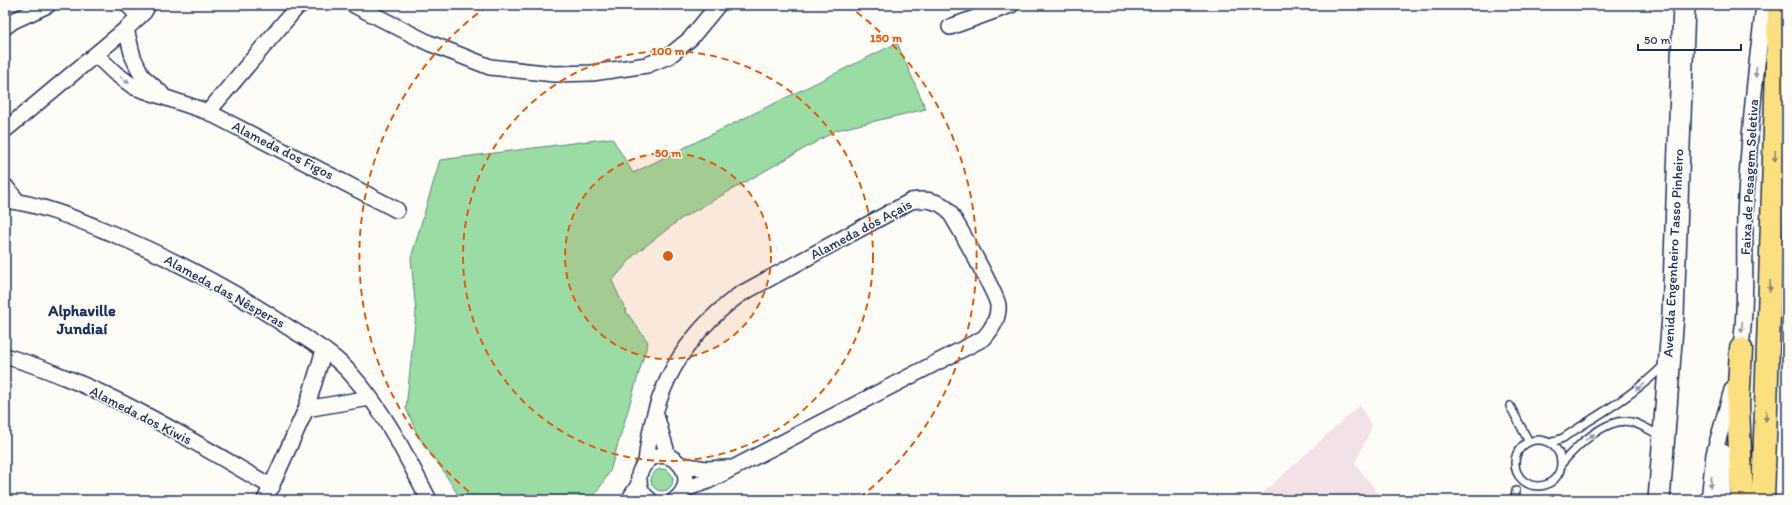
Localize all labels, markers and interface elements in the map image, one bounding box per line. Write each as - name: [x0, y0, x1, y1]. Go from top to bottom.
- scale bar: [1638, 26, 1741, 52]
- text: 150 m: [870, 31, 903, 45]
- text: 50 m: [1644, 33, 1670, 47]
- text: 100 m: [651, 44, 685, 58]
- one-way arrow: [1752, 65, 1759, 78]
- one-way arrow: [120, 76, 131, 85]
- street label: Faixa de Pesagem Seletiva: [1737, 98, 1762, 255]
- street label: Alameda dos Figos: [229, 118, 336, 183]
- text: 50 m: [655, 146, 682, 160]
- street label: Avenida Engenheiro Tasso Pinheiro: [1660, 148, 1687, 358]
- one-way arrow: [1771, 150, 1778, 162]
- street label: Alameda dos Açais: [807, 195, 915, 263]
- centre of rings: [661, 249, 675, 263]
- street label: Alameda das Nêsperas: [161, 251, 288, 332]
- one-way arrow: [1767, 280, 1774, 292]
- district label: Alphaville Jundiaí: [47, 301, 116, 338]
- one-way arrow: [1738, 321, 1745, 333]
- street label: Alameda dos Kiwis: [87, 382, 195, 449]
- one-way arrow: [1635, 383, 1645, 391]
- one-way arrow: [1763, 410, 1769, 423]
- one-way arrow: [1585, 433, 1595, 441]
- one-way arrow: [1707, 476, 1714, 488]

